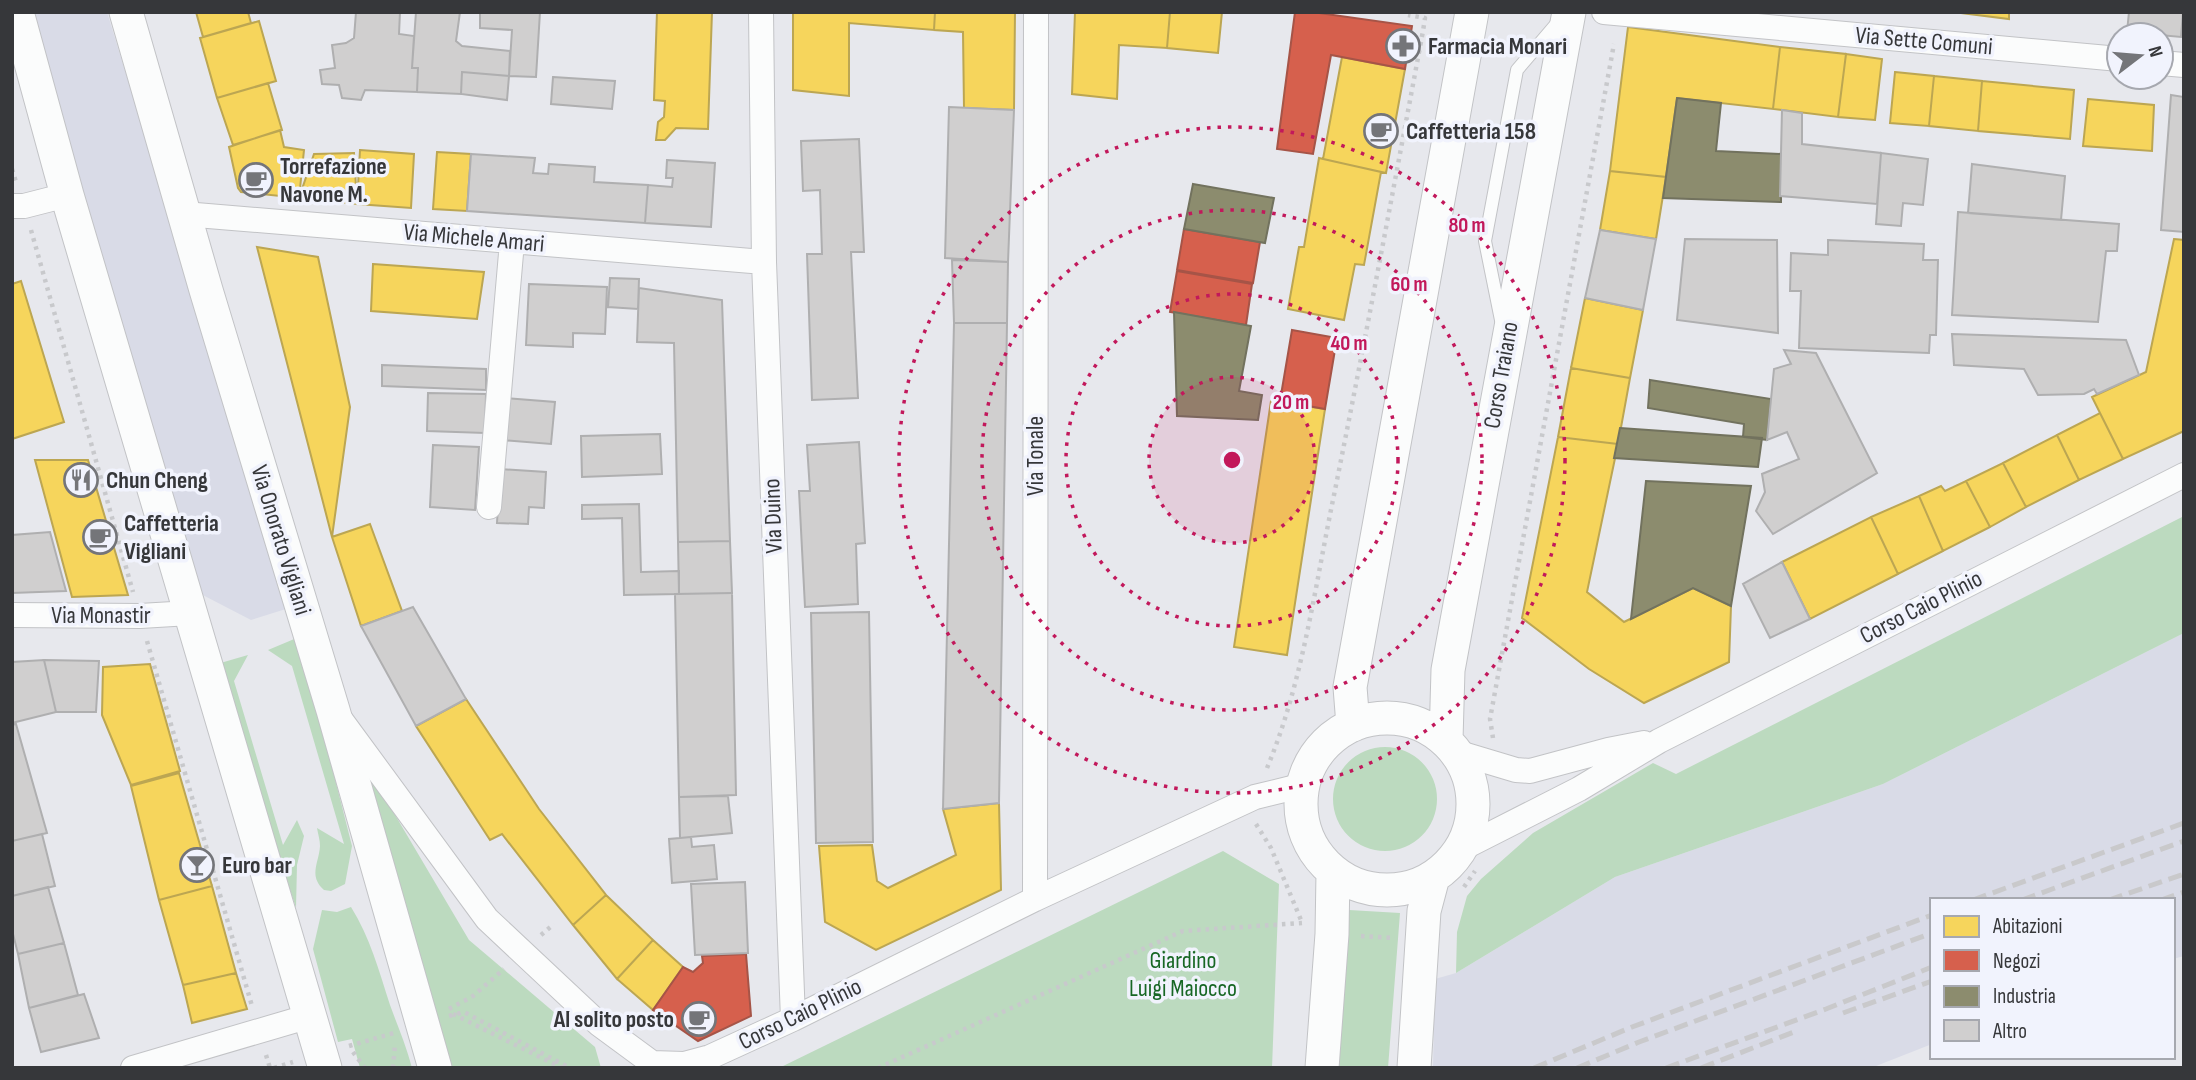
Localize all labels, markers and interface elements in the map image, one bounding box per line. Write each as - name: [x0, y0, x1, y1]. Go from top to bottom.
- street label: Via Sette Comuni: [1854, 21, 1994, 61]
- north arrow: [2105, 21, 2175, 91]
- pharmacy icon: Farmacia Monari: [1384, 27, 1422, 65]
- place label: Farmacia Monari: [1428, 32, 1567, 61]
- text: N: [2142, 44, 2167, 60]
- cafe icon: Caffetteria 158: [1362, 112, 1400, 150]
- place label: Caffetteria 158: [1406, 117, 1536, 146]
- place label: Torrefazione Navone M.: [280, 152, 387, 209]
- cafe icon: Torrefazione Navone M.: [237, 161, 275, 199]
- text: 80 m: [1448, 213, 1486, 238]
- street label: Via Michele Amari: [402, 217, 546, 259]
- text: 60 m: [1390, 272, 1428, 297]
- street label: Corso Traiano: [1477, 319, 1525, 431]
- text: 40 m: [1331, 331, 1367, 356]
- text: 20 m: [1273, 390, 1309, 415]
- street label: Via Tonale: [1021, 416, 1050, 496]
- centre of rings: [1220, 448, 1244, 472]
- restaurant icon: Chun Cheng: [62, 461, 100, 499]
- street label: Via Onorato Vigliani: [244, 462, 318, 618]
- place label: Chun Cheng: [106, 466, 208, 495]
- street label: Via Duino: [757, 478, 789, 554]
- place label: Caffetteria Vigliani: [124, 509, 219, 566]
- cafe icon: Caffetteria Vigliani: [81, 518, 119, 556]
- street label: Corso Caio Plinio: [1855, 564, 1987, 650]
- street label: Via Monastir: [51, 601, 151, 630]
- bar icon: Euro bar: [178, 846, 216, 884]
- place label: Euro bar: [222, 851, 292, 880]
- legend: [1930, 898, 2175, 1059]
- text: Abitazioni: [1992, 914, 2062, 939]
- park label: Giardino Luigi Maiocco: [1129, 946, 1237, 1003]
- text: Negozi: [1993, 949, 2040, 974]
- street label: Corso Caio Plinio: [734, 972, 866, 1056]
- text: Industria: [1993, 984, 2056, 1009]
- cafe icon: Al solito posto: [680, 1000, 718, 1038]
- place label: Al solito posto: [553, 1005, 674, 1034]
- text: Altro: [1992, 1019, 2027, 1044]

